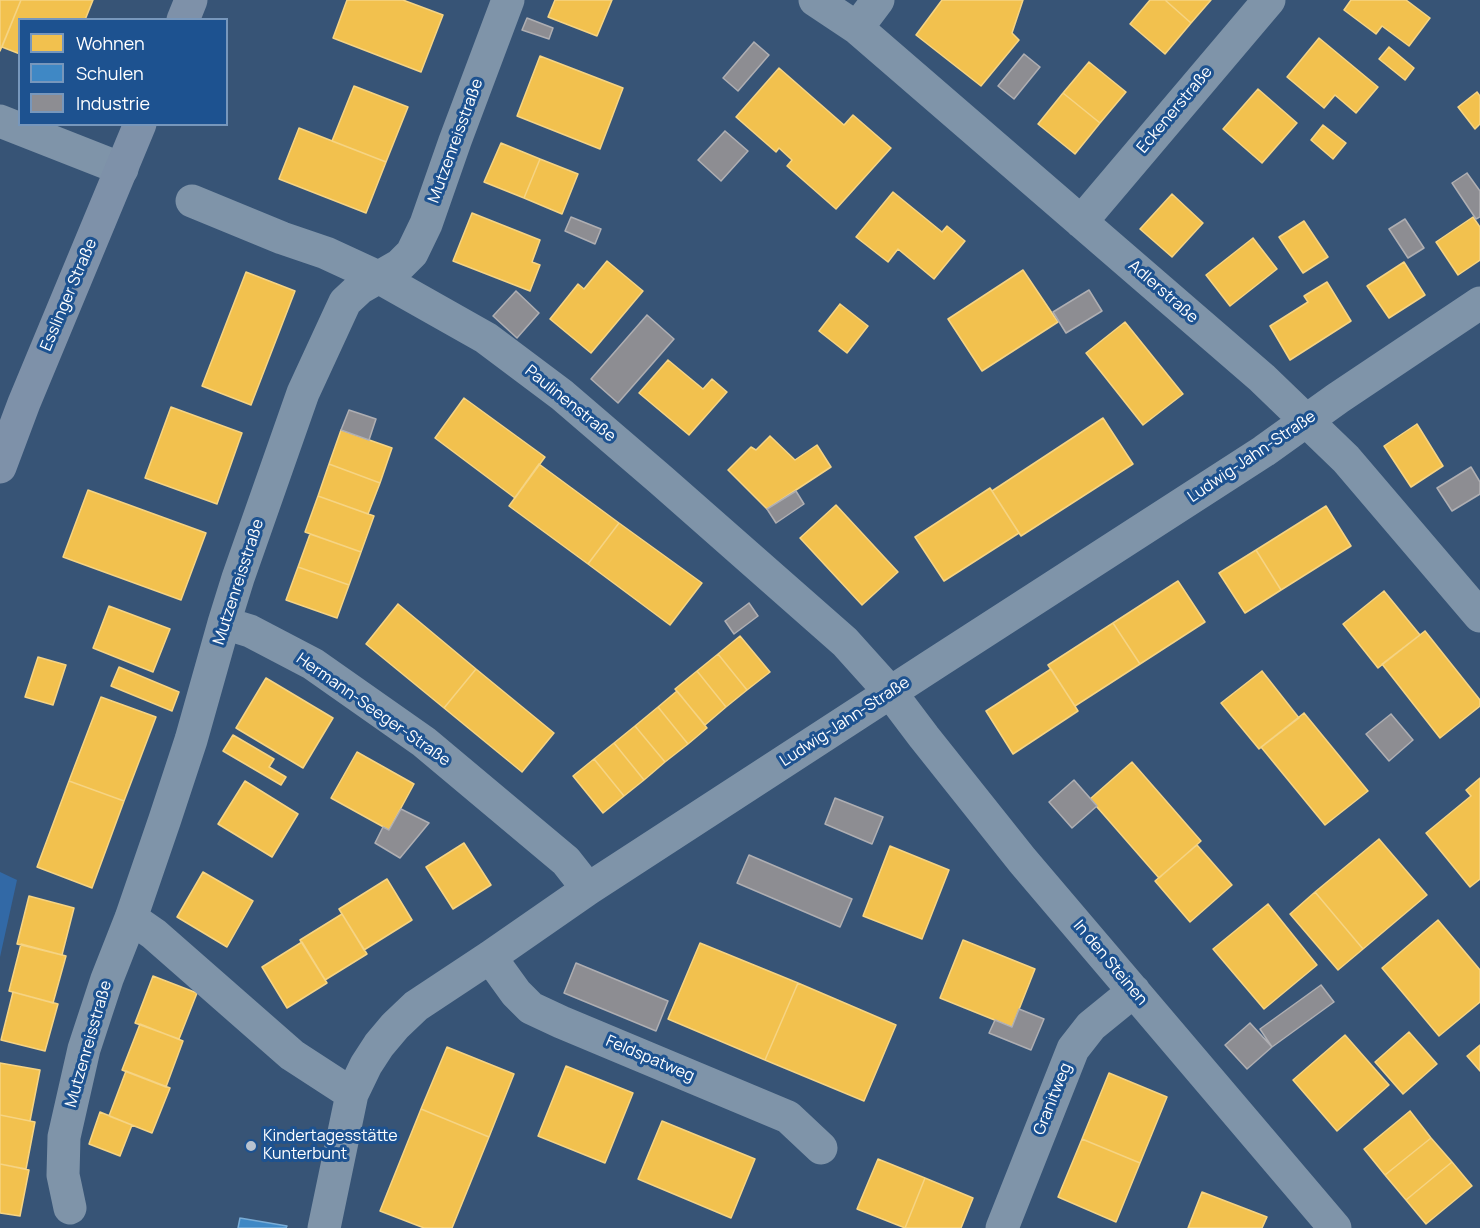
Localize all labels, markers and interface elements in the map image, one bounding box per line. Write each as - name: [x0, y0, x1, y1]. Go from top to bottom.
- legend: [18, 18, 228, 126]
- text: Wohnen: [76, 31, 145, 55]
- text: Schulen: [76, 61, 144, 85]
- street label: Eckenerstraße: [1133, 63, 1217, 157]
- street label: Mutzenreisstraße: [425, 76, 487, 206]
- text: Industrie: [76, 91, 150, 115]
- street label: Esslinger Straße: [37, 236, 101, 354]
- street label: Adlerstraße: [1124, 256, 1202, 328]
- street label: Paulinenstraße: [521, 362, 619, 446]
- street label: Ludwig-Jahn-Straße: [1184, 407, 1320, 507]
- street label: Mutzenreisstraße: [210, 517, 268, 647]
- street label: Hermann-Seeger-Straße: [292, 649, 454, 771]
- street label: Ludwig-Jahn-Straße: [777, 673, 913, 771]
- street label: In den Steinen: [1069, 917, 1151, 1009]
- street label: Mutzenreisstraße: [62, 978, 116, 1110]
- street label: Feldspatweg: [603, 1032, 697, 1086]
- street label: Granitweg: [1030, 1060, 1076, 1138]
- place label: Kindertagesstätte Kunterbunt: [263, 1127, 398, 1165]
- marker: Kindertagesstätte Kunterbunt: [244, 1139, 258, 1153]

